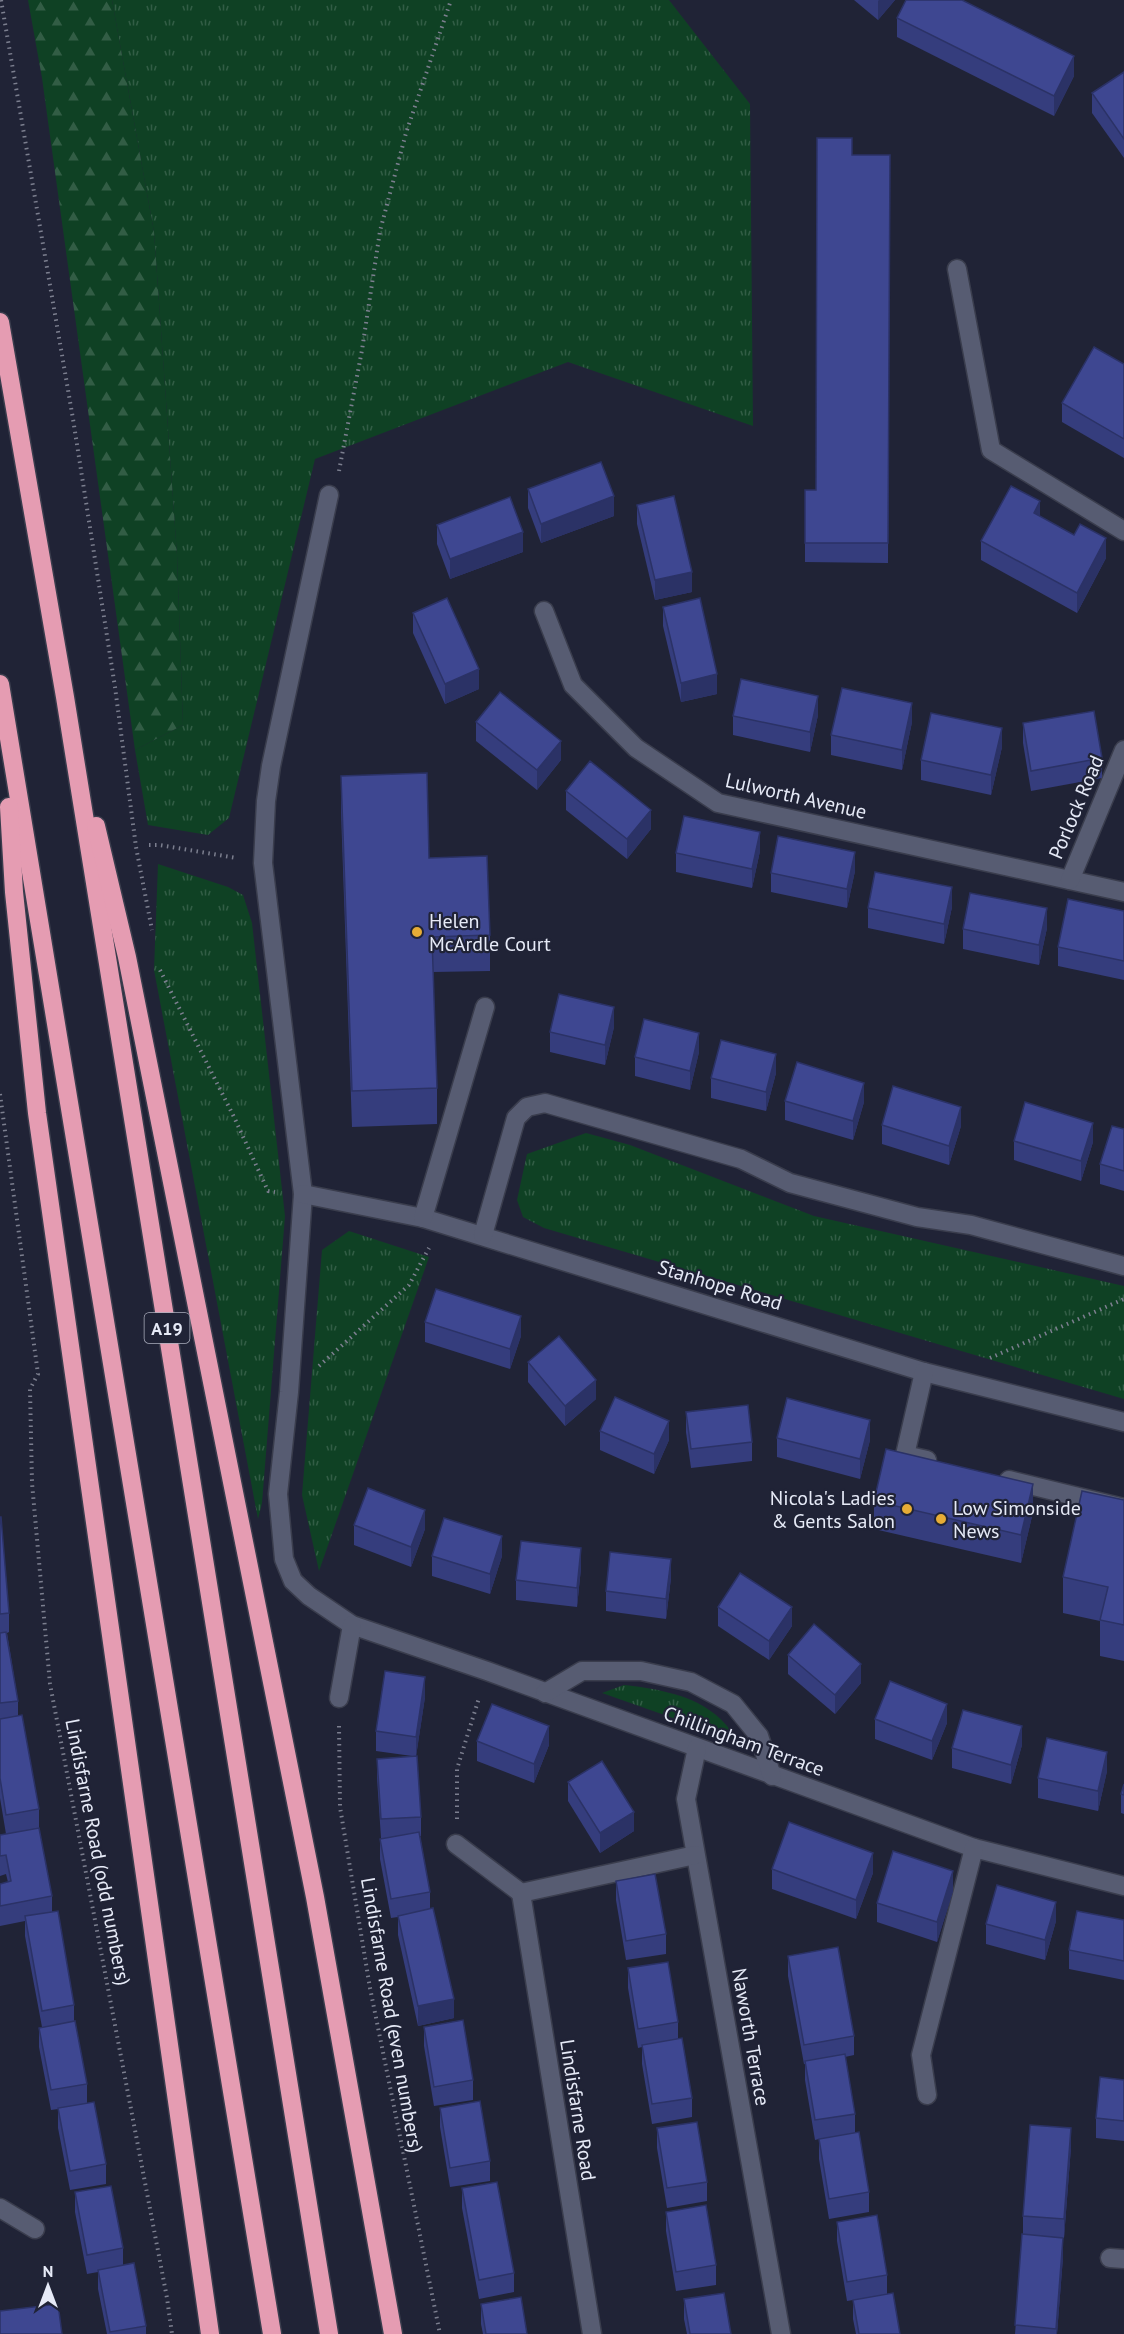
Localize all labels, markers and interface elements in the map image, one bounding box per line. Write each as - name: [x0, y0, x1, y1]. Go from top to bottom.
- street label: Porlock Road: [1042, 751, 1110, 863]
- street label: Lulworth Avenue: [723, 767, 869, 825]
- place label: Helen McArdle Court: [429, 908, 551, 957]
- marker: Helen McArdle Court: [410, 925, 424, 939]
- street label: Stanhope Road: [655, 1254, 785, 1316]
- road number: A19: [144, 1313, 190, 1343]
- place label: Nicola's Ladies & Gents Salon: [770, 1485, 895, 1534]
- place label: Low Simonside News: [953, 1495, 1081, 1544]
- marker: Nicola's Ladies & Gents Salon: [900, 1502, 914, 1516]
- marker: Low Simonside News: [934, 1512, 948, 1526]
- street label: Chillingham Terrace: [660, 1700, 828, 1782]
- street label: Lindisfarne Road (odd numbers): [59, 1716, 137, 1988]
- street label: Lindisfarne Road (even numbers): [355, 1875, 429, 2155]
- street label: Naworth Terrace: [726, 1966, 776, 2108]
- street label: Lindisfarne Road: [554, 2037, 602, 2183]
- north arrow: [18, 2256, 78, 2316]
- text: N: [43, 2261, 53, 2281]

